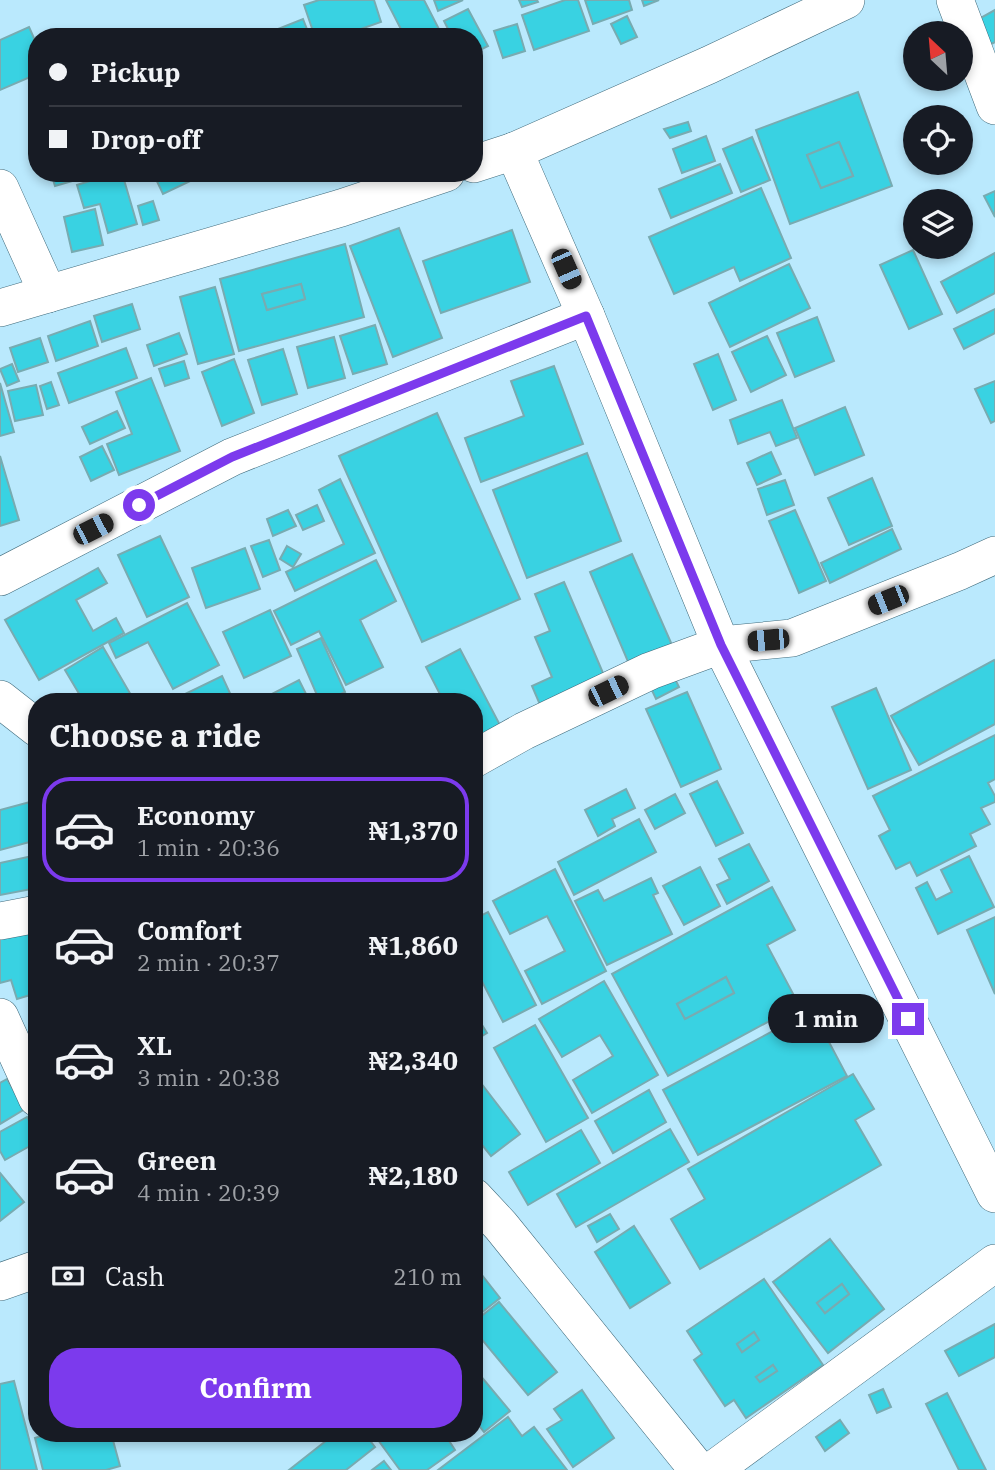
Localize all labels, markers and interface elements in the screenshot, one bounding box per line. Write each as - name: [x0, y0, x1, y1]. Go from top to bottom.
- north arrow: [903, 21, 973, 91]
- map controls: [903, 21, 973, 259]
- text: Pickup: [91, 55, 181, 89]
- button: locate: [903, 105, 973, 175]
- text: Drop-off: [91, 122, 202, 156]
- button: layers: [903, 189, 973, 259]
- car: [548, 246, 585, 292]
- route start: [123, 489, 155, 521]
- car: [70, 510, 117, 548]
- car: [865, 582, 912, 618]
- car: [747, 628, 790, 652]
- car: [585, 672, 632, 710]
- text: Choose a ride: [49, 714, 261, 756]
- icon: car: [53, 798, 116, 861]
- text: Economy: [137, 798, 255, 832]
- text: ₦1,370: [368, 813, 458, 847]
- text: 1 min · 20:36: [137, 832, 280, 862]
- icon: car: [53, 913, 116, 976]
- text: Comfort: [137, 913, 242, 947]
- text: ₦1,860: [368, 928, 458, 962]
- text: 2 min · 20:37: [137, 947, 280, 977]
- callout: 1 min: [768, 995, 884, 1044]
- text: 1 min: [794, 1003, 858, 1033]
- route end: [892, 1003, 924, 1035]
- icon: car: [53, 1028, 116, 1091]
- text: XL: [137, 1028, 172, 1062]
- text: ₦2,340: [368, 1043, 458, 1077]
- text: 3 min · 20:38: [137, 1062, 280, 1092]
- icon: car: [53, 1143, 116, 1206]
- text: Green: [137, 1143, 217, 1177]
- text: ₦2,180: [368, 1158, 458, 1192]
- text: 4 min · 20:39: [137, 1177, 280, 1207]
- icon: cash: [49, 1257, 87, 1295]
- text: Cash: [105, 1259, 165, 1293]
- text: 210 m: [393, 1261, 462, 1291]
- button: Confirm: [49, 1348, 462, 1428]

